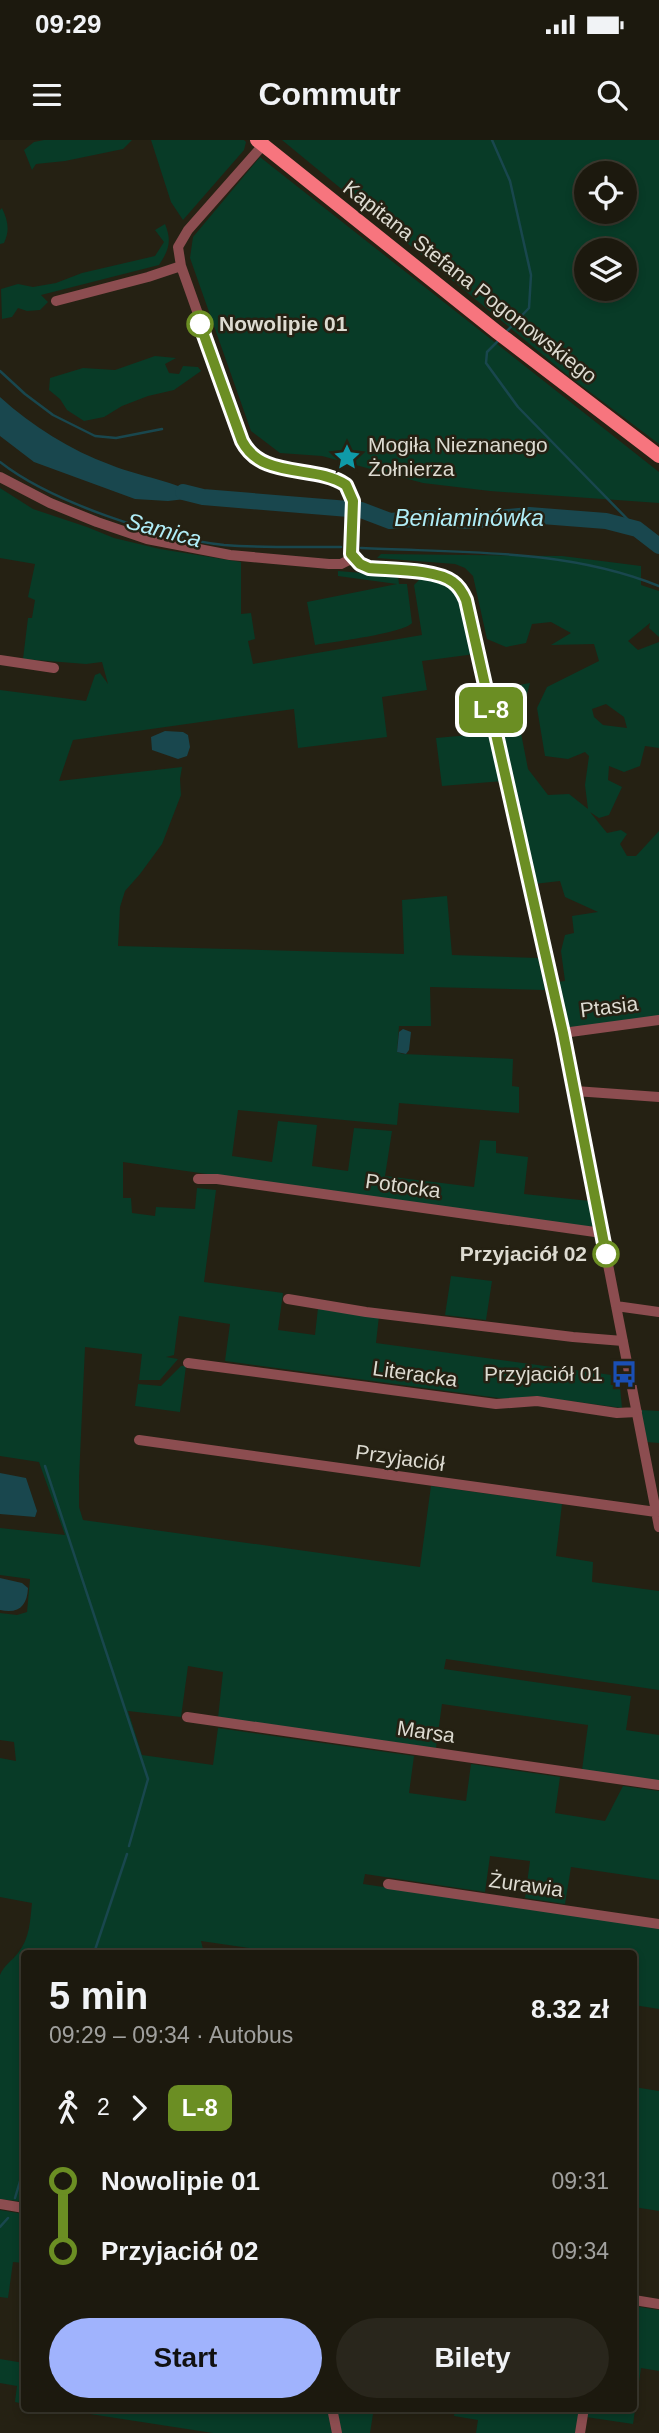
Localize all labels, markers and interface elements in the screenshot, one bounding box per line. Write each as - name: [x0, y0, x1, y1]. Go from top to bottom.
- text: 09:29: [35, 9, 102, 39]
- icon: menu: [28, 76, 66, 114]
- text: Commutr: [258, 76, 401, 112]
- icon: search: [593, 76, 631, 114]
- map controls: [574, 161, 637, 301]
- button: locate: [574, 161, 637, 224]
- street label: Kapitana Stefana Pogonowskiego: [339, 176, 602, 388]
- button: layers: [574, 238, 637, 301]
- marker: Nowolipie 01: [187, 311, 213, 337]
- place label: Nowolipie 01: [219, 312, 348, 335]
- place label: Mogiła Nieznanego Żołnierza: [368, 433, 548, 480]
- place icon: Mogiła Nieznanego Żołnierza: [332, 442, 362, 472]
- water label: Beniaminówka: [394, 505, 544, 531]
- water label: Samica: [124, 508, 204, 552]
- line badge: L-8: [451, 687, 531, 733]
- text: L-8: [473, 696, 509, 723]
- street label: Ptasia: [579, 991, 640, 1021]
- street label: Potocka: [364, 1169, 443, 1202]
- marker: Przyjaciół 02: [593, 1241, 619, 1267]
- place label: Przyjaciół 02: [460, 1242, 587, 1265]
- street label: Literacka: [371, 1356, 459, 1391]
- bus stop icon: Przyjaciół 01: [609, 1359, 639, 1389]
- place label: Przyjaciół 01: [484, 1362, 603, 1385]
- street label: Przyjaciół: [354, 1440, 446, 1475]
- street label: Marsa: [396, 1716, 457, 1747]
- street label: Żurawia: [487, 1868, 565, 1901]
- text: 5 min: [49, 1975, 148, 2017]
- text: 8.32 zł: [531, 1994, 609, 2024]
- text: 09:29 – 09:34 · Autobus: [49, 2022, 293, 2048]
- icon: walk: [49, 2089, 87, 2127]
- icon: forward: [120, 2089, 158, 2127]
- text: 2: [97, 2094, 110, 2120]
- text: L-8: [182, 2094, 218, 2121]
- text: Nowolipie 01: [101, 2166, 260, 2196]
- text: 09:31: [551, 2168, 609, 2194]
- text: Przyjaciół 02: [101, 2236, 259, 2266]
- text: 09:34: [551, 2238, 609, 2264]
- button: Start: [49, 2318, 322, 2398]
- button: Bilety: [336, 2318, 609, 2398]

